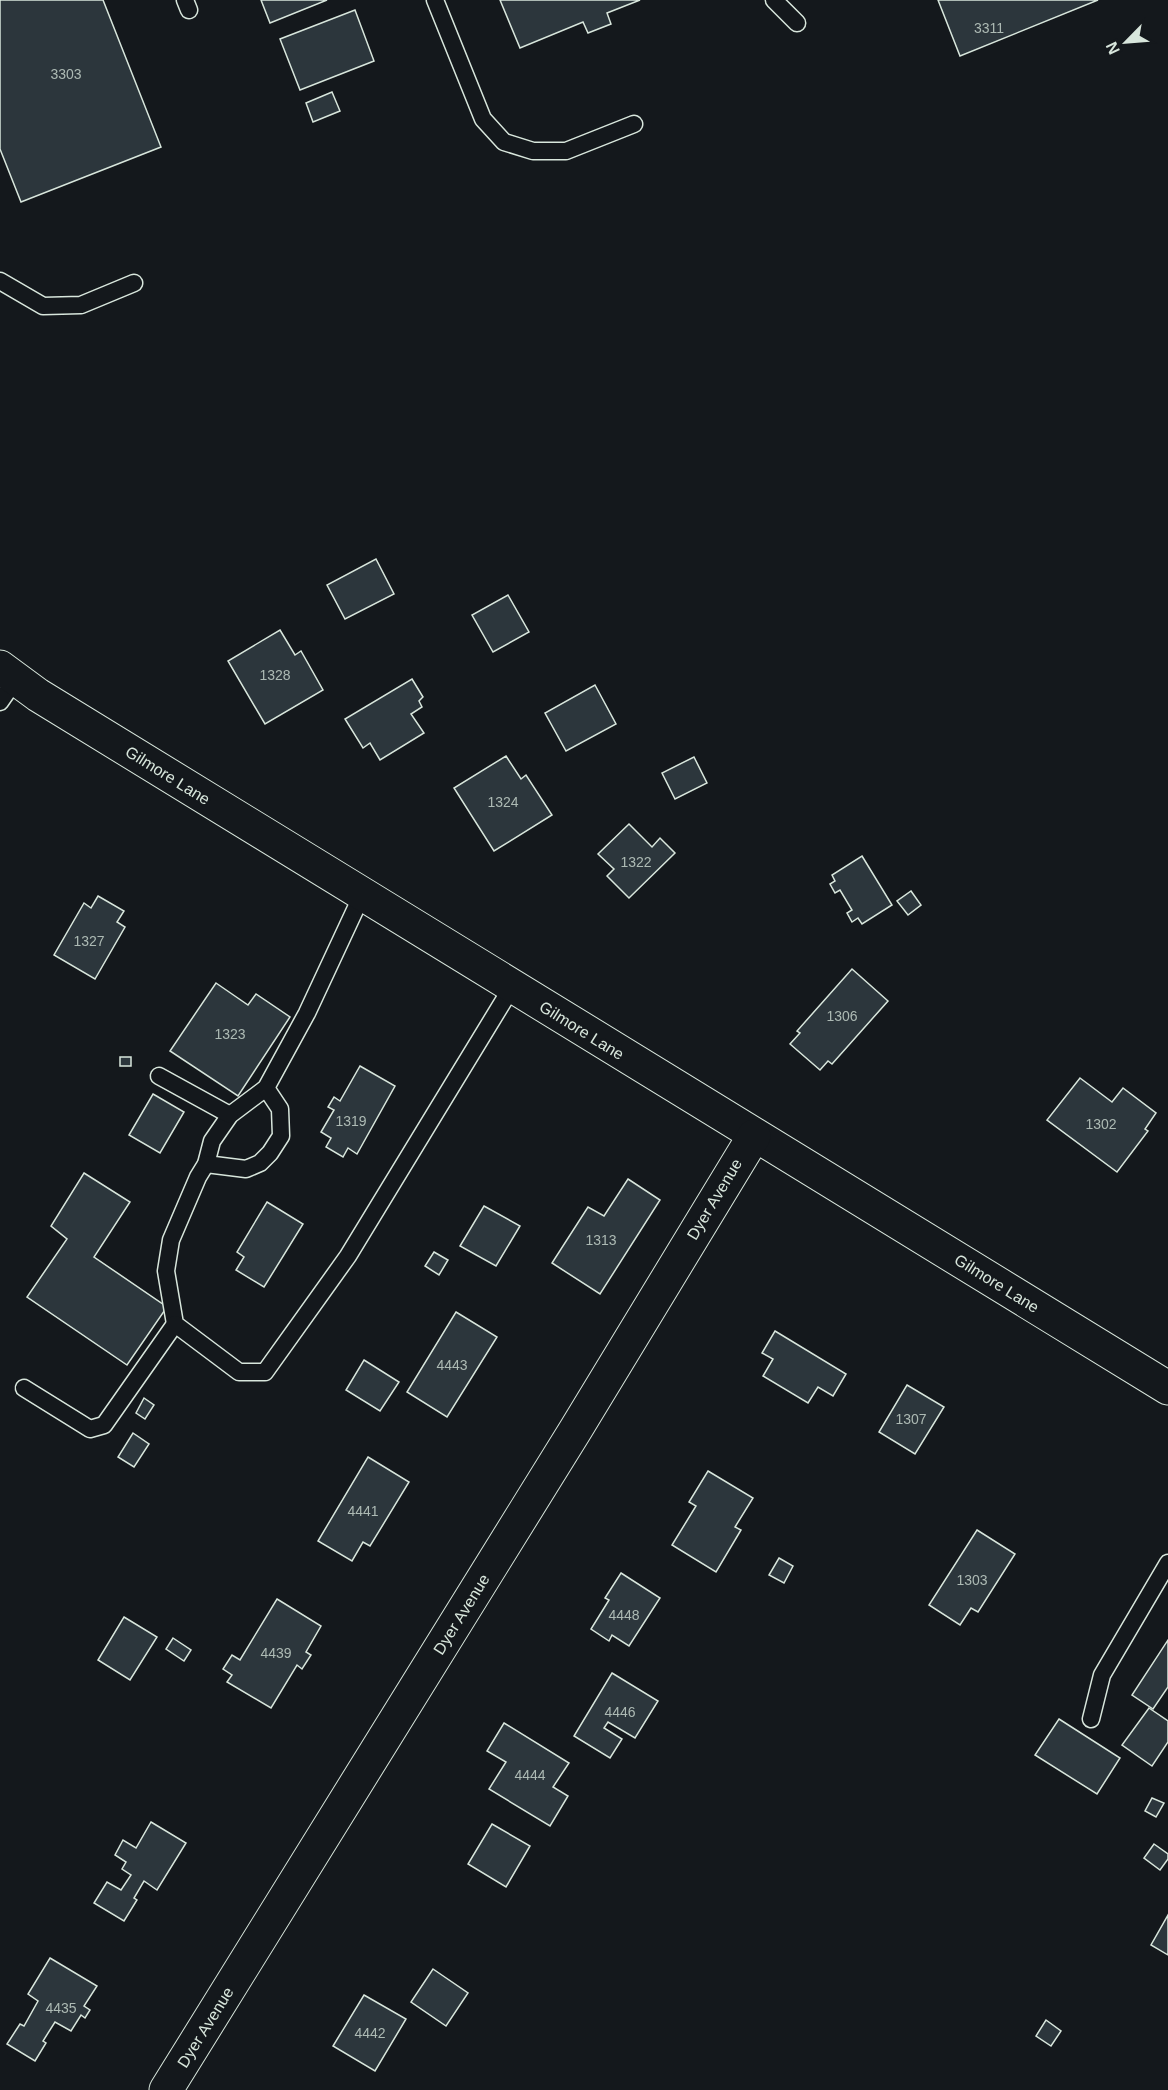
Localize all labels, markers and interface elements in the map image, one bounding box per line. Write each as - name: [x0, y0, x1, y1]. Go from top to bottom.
- north arrow: [1096, 12, 1156, 72]
- house number: 3311: [974, 20, 1004, 36]
- text: N: [1103, 39, 1123, 57]
- house number: 3303: [50, 66, 82, 82]
- house number: 1328: [259, 667, 291, 683]
- street label: Gilmore Lane: [123, 743, 213, 808]
- house number: 1324: [487, 794, 519, 810]
- house number: 1322: [620, 854, 652, 870]
- house number: 1327: [73, 933, 105, 949]
- street label: Gilmore Lane: [537, 998, 627, 1063]
- house number: 1306: [826, 1008, 858, 1024]
- house number: 1323: [214, 1026, 246, 1042]
- house number: 1319: [335, 1113, 367, 1129]
- house number: 1302: [1085, 1116, 1117, 1132]
- street label: Dyer Avenue: [684, 1156, 745, 1243]
- house number: 1313: [585, 1232, 617, 1248]
- street label: Gilmore Lane: [952, 1251, 1042, 1316]
- house number: 4443: [436, 1357, 468, 1373]
- house number: 1307: [895, 1411, 927, 1427]
- house number: 4441: [347, 1503, 379, 1519]
- street label: Dyer Avenue: [430, 1571, 493, 1657]
- house number: 1303: [956, 1572, 988, 1588]
- house number: 4448: [608, 1607, 640, 1623]
- house number: 4439: [260, 1645, 292, 1661]
- house number: 4446: [604, 1704, 636, 1720]
- house number: 4444: [514, 1767, 546, 1783]
- street label: Dyer Avenue: [174, 1984, 237, 2070]
- house number: 4435: [45, 2000, 77, 2016]
- house number: 4442: [354, 2025, 386, 2041]

